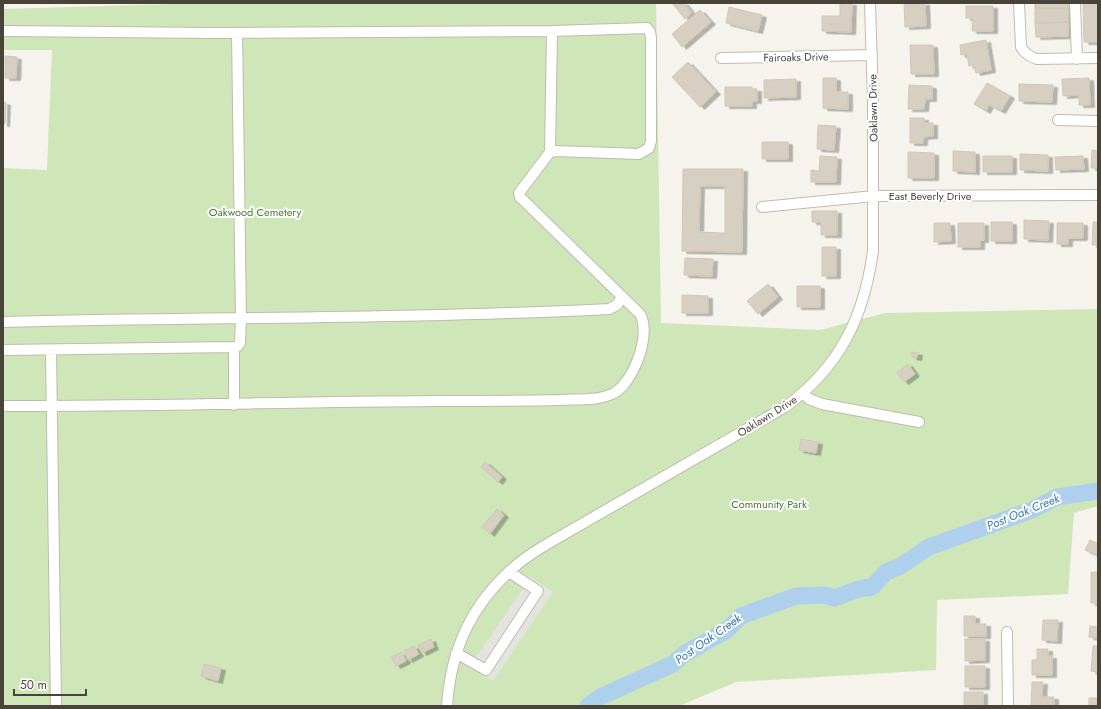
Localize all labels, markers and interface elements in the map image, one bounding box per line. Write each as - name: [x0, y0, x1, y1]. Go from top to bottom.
- street label: Fairoaks Drive: [763, 48, 829, 66]
- street label: Oaklawn Drive: [864, 74, 882, 142]
- street label: East Beverly Drive: [889, 188, 972, 204]
- park label: Oakwood Cemetery: [209, 204, 301, 220]
- street label: Oaklawn Drive: [734, 391, 800, 441]
- water label: Post Oak Creek: [984, 489, 1063, 535]
- park label: Community Park: [731, 496, 807, 512]
- water label: Post Oak Creek: [671, 609, 745, 668]
- scale bar: [14, 671, 86, 697]
- text: 50 m: [20, 676, 47, 694]

